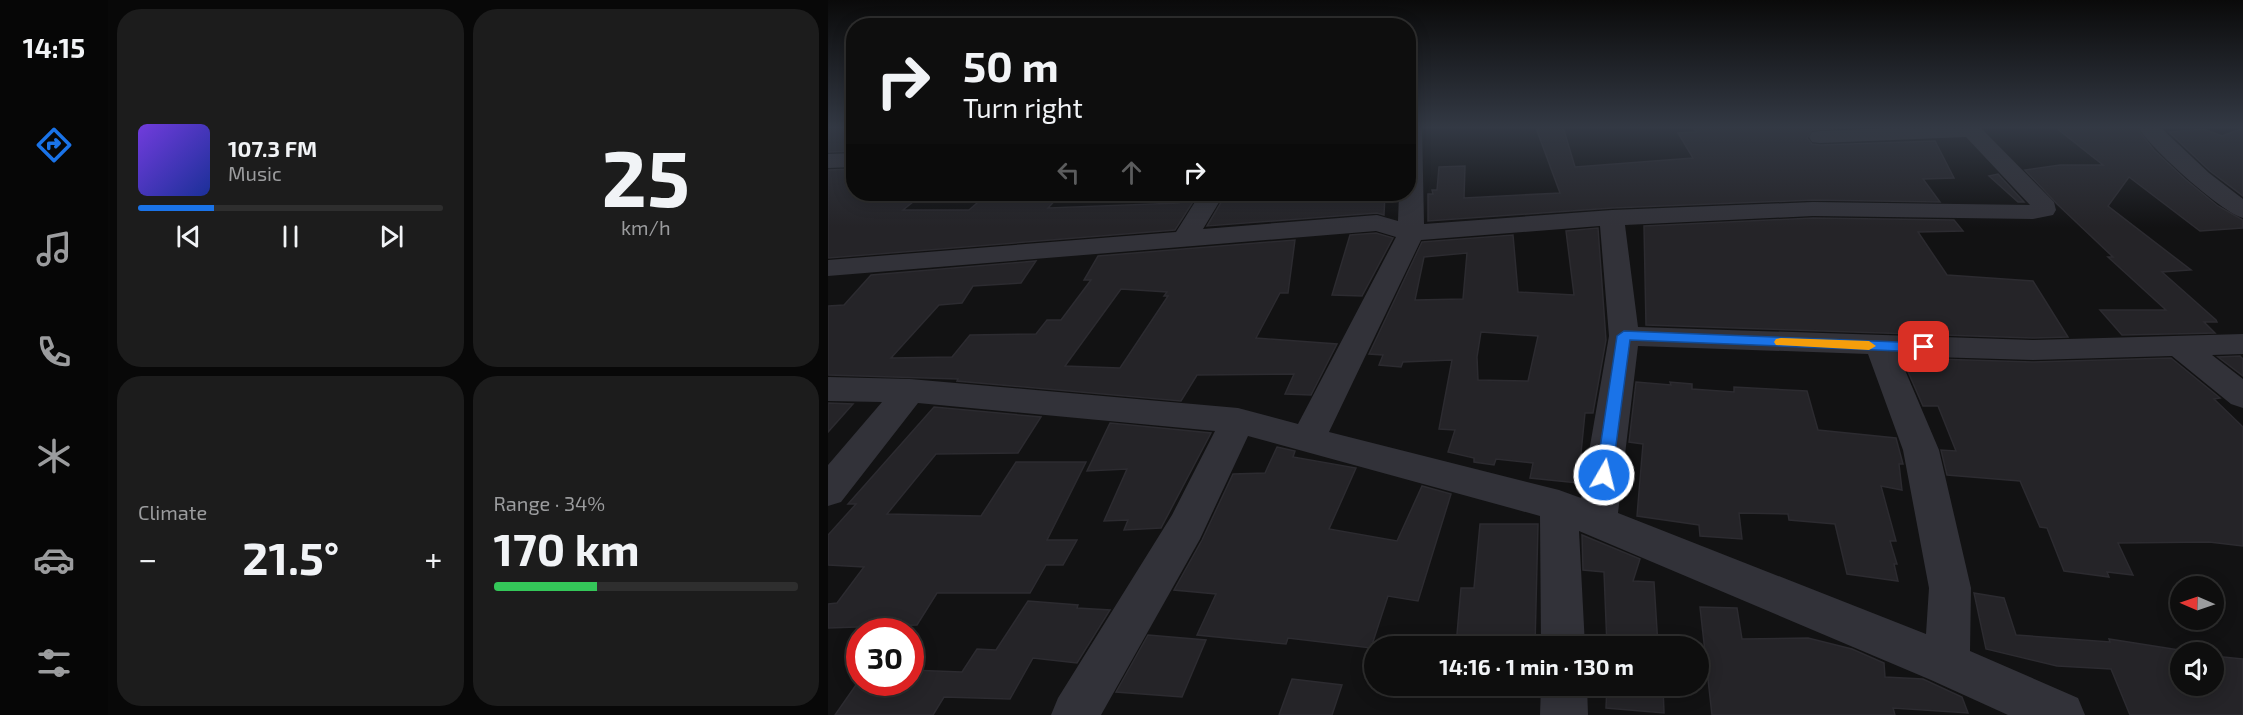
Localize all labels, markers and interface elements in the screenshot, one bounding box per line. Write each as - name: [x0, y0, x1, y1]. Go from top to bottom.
- text: 14:15: [23, 31, 85, 63]
- text: 50 m: [963, 40, 1059, 90]
- icon: right: [864, 42, 942, 120]
- text: Turn right: [963, 91, 1083, 123]
- icon: directions: [33, 124, 75, 166]
- text: 25: [602, 129, 690, 223]
- text: 107.3 FM: [228, 135, 317, 161]
- icon: left: [1052, 156, 1085, 189]
- icon: ahead: [1115, 156, 1148, 189]
- icon: right: [1178, 156, 1211, 189]
- text: Music: [228, 161, 282, 185]
- text: km/h: [621, 215, 671, 239]
- icon: previous: [172, 220, 205, 253]
- icon: pause: [274, 220, 307, 253]
- icon: next: [375, 220, 408, 253]
- icon: music: [33, 228, 75, 270]
- pin: [1898, 321, 1949, 372]
- icon: arrive: [1907, 330, 1940, 363]
- icon: phone: [33, 331, 75, 373]
- icon: climate: [33, 435, 75, 477]
- position arrow: [1572, 443, 1636, 507]
- text: Range · 34%: [494, 491, 605, 515]
- text: Climate: [138, 500, 207, 524]
- text: 170 km: [494, 521, 640, 575]
- text: 21.5°: [242, 530, 339, 584]
- text: −: [138, 538, 157, 578]
- text: +: [424, 538, 442, 578]
- icon: car: [33, 539, 75, 581]
- north arrow: [2170, 576, 2224, 630]
- map controls: [2170, 576, 2224, 696]
- speed limit sign: 30: [846, 618, 924, 696]
- icon: filters: [33, 642, 75, 684]
- button: sound: [2170, 642, 2224, 696]
- text: 14:16 · 1 min · 130 m: [1439, 653, 1634, 679]

